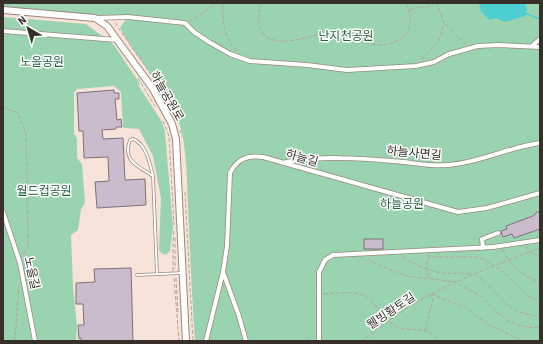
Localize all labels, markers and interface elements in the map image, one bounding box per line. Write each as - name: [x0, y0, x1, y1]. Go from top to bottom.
- north arrow: [8, 8, 48, 48]
- text: N: [15, 12, 30, 29]
- park label: 난지천공원: [318, 28, 374, 45]
- park label: 노을공원: [20, 54, 64, 71]
- street label: 하늘공원로: [145, 68, 188, 124]
- street label: 하늘사면길: [386, 143, 442, 164]
- street label: 하늘길: [284, 146, 320, 171]
- park label: 월드컵공원: [16, 183, 72, 200]
- park label: 하늘공원: [380, 196, 424, 213]
- street label: 노을길: [20, 255, 44, 291]
- street label: 웰빙황토길: [364, 289, 419, 334]

